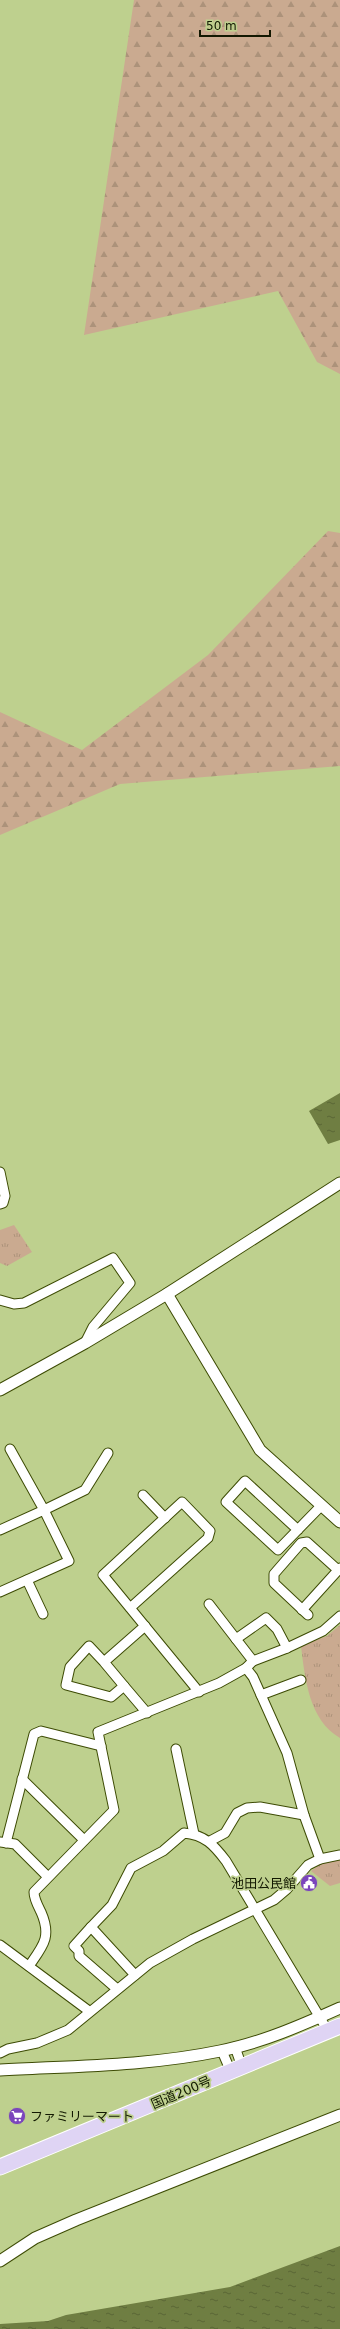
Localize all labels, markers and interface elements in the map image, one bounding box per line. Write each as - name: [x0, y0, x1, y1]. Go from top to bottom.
- scale bar: [200, 12, 270, 38]
- text: 50 m: [206, 19, 237, 33]
- public building icon: 池田公民館: [299, 1873, 319, 1893]
- place label: 池田公民館: [231, 1876, 296, 1891]
- street label: 国道200号: [149, 2073, 214, 2112]
- supermarket icon: ファミリーマート: [7, 2106, 27, 2126]
- place label: ファミリーマート: [30, 2109, 134, 2124]

